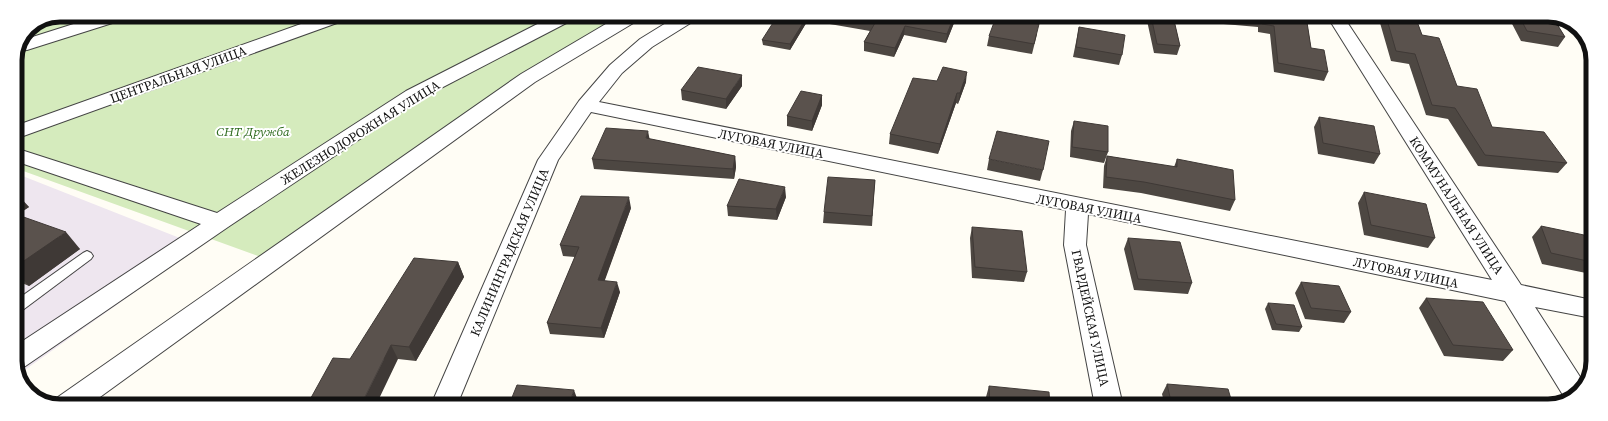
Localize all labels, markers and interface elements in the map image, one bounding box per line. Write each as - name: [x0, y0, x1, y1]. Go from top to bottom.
- street label: ЦЕНТРАЛЬНАЯ УЛИЦА: [107, 42, 249, 107]
- street label: ЖЕЛЕЗНОДОРОЖНАЯ УЛИЦА: [278, 76, 443, 188]
- park label: СНТ Дружба: [216, 123, 290, 140]
- street label: ЛУГОВАЯ УЛИЦА: [717, 125, 825, 162]
- street label: КОММУНАЛЬНАЯ УЛИЦА: [1406, 133, 1508, 278]
- street label: КАЛИНИНГРАДСКАЯ УЛИЦА: [466, 165, 553, 339]
- street label: ЛУГОВАЯ УЛИЦА: [1035, 190, 1143, 227]
- street label: ГВАРДЕЙСКАЯ УЛИЦА: [1068, 248, 1113, 388]
- street label: ЛУГОВАЯ УЛИЦА: [1352, 253, 1460, 292]

